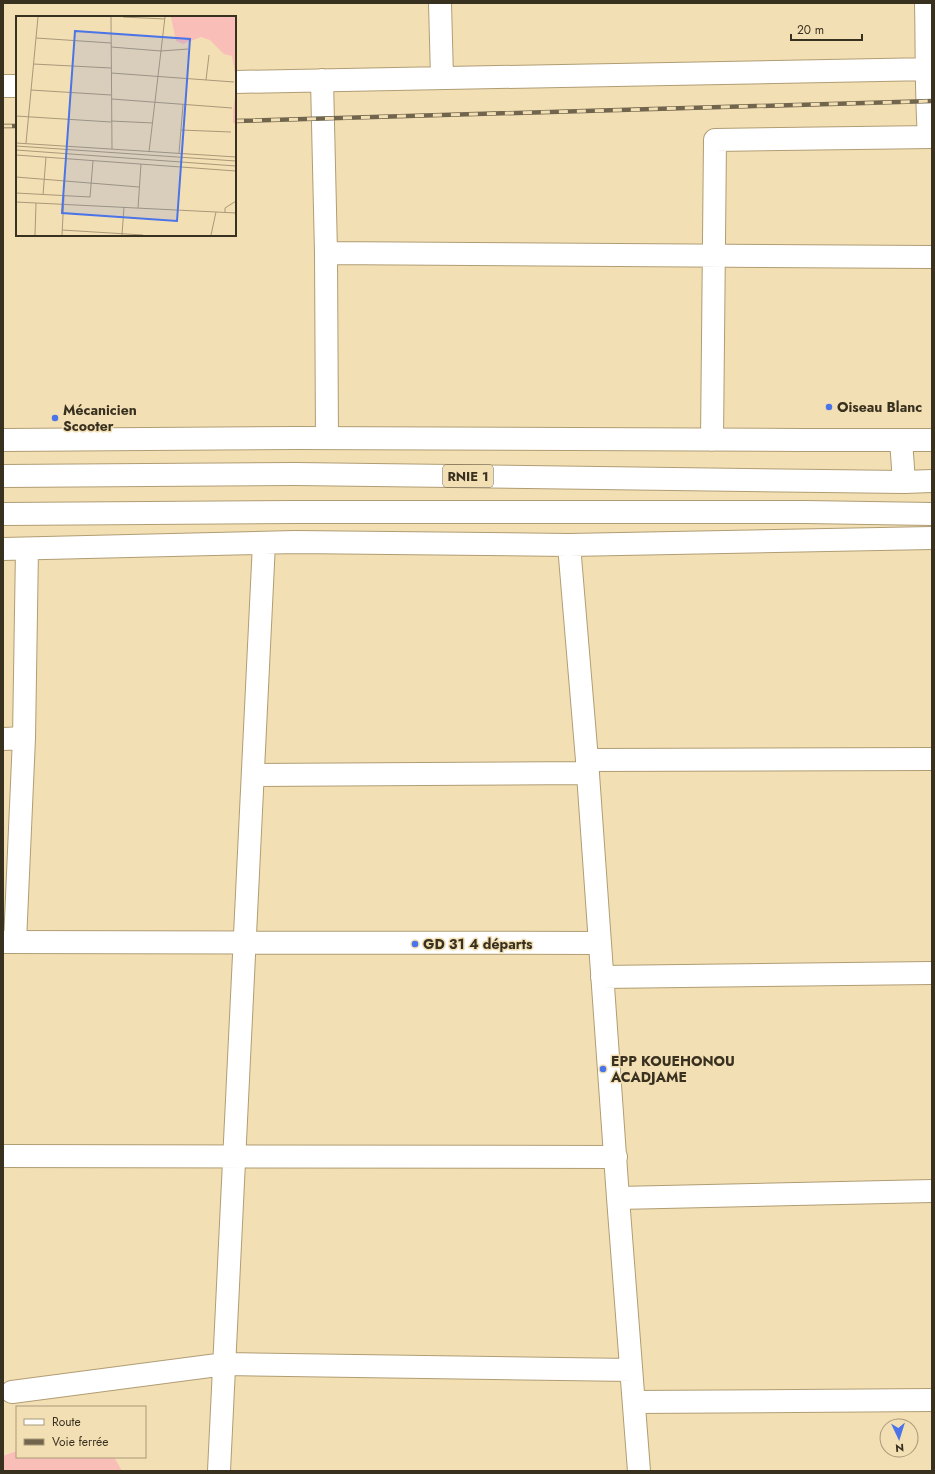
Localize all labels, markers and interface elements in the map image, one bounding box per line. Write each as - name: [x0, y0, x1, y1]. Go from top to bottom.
- inset map: [16, 16, 236, 236]
- scale bar: [791, 16, 862, 42]
- text: 20 m: [797, 21, 824, 39]
- place label: Oiseau Blanc: [837, 397, 922, 417]
- place label: Mécanicien Scooter: [63, 400, 137, 436]
- marker: Oiseau Blanc: [824, 402, 834, 412]
- marker: Mécanicien Scooter: [50, 413, 60, 423]
- road number: RNIE 1: [443, 465, 493, 487]
- place label: GD 31 4 départs: [423, 934, 533, 954]
- marker: GD 31 4 départs: [410, 939, 420, 949]
- place label: EPP KOUEHONOU ACADJAME: [610, 1051, 735, 1087]
- marker: EPP KOUEHONOU ACADJAME: [598, 1064, 608, 1074]
- legend: [16, 1406, 146, 1458]
- text: Route: [52, 1413, 81, 1431]
- north arrow: [879, 1418, 919, 1458]
- text: Voie ferrée: [52, 1433, 108, 1451]
- text: N: [895, 1440, 905, 1456]

